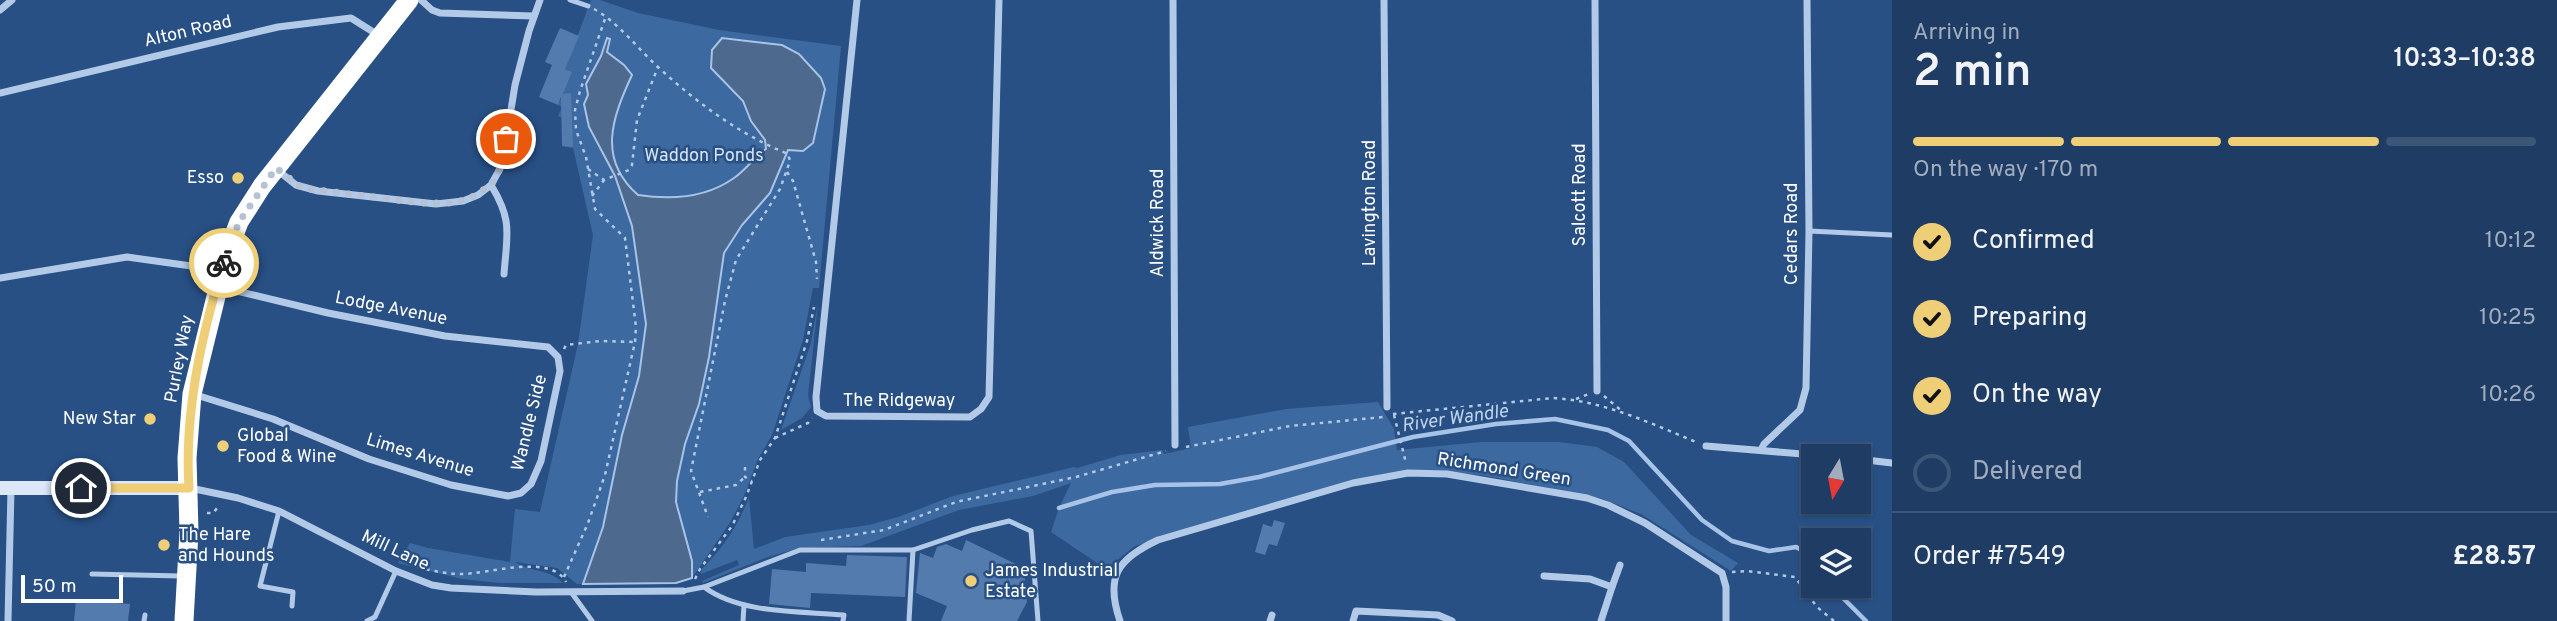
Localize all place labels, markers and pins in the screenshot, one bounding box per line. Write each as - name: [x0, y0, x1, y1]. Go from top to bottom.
- pin: [476, 109, 536, 169]
- place label: Esso: [187, 167, 224, 190]
- marker: Esso: [230, 170, 246, 186]
- place label: New Star: [63, 408, 136, 431]
- marker: New Star: [142, 411, 158, 427]
- place label: Global Food & Wine: [237, 425, 337, 469]
- marker: Global Food & Wine: [215, 438, 231, 454]
- pin: [51, 458, 111, 518]
- place label: The Hare and Hounds: [178, 524, 274, 568]
- marker: The Hare and Hounds: [156, 537, 172, 553]
- place label: James Industrial Estate: [985, 560, 1118, 604]
- marker: James Industrial Estate: [963, 573, 979, 589]

